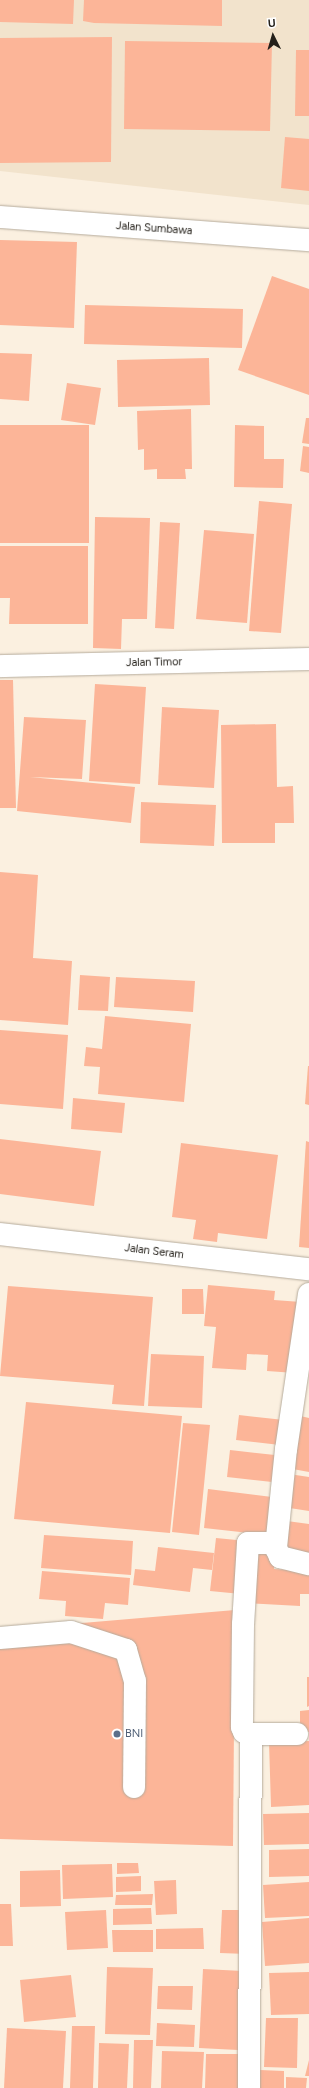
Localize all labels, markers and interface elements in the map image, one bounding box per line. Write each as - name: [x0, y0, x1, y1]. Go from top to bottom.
- north arrow: [253, 16, 293, 56]
- text: U: [267, 17, 276, 30]
- street label: Jalan Sumbawa: [115, 220, 193, 238]
- street label: Jalan Timor: [126, 656, 182, 670]
- street label: Jalan Seram: [124, 1242, 184, 1262]
- place label: BNI: [125, 1727, 143, 1741]
- marker: BNI: [112, 1729, 122, 1739]

